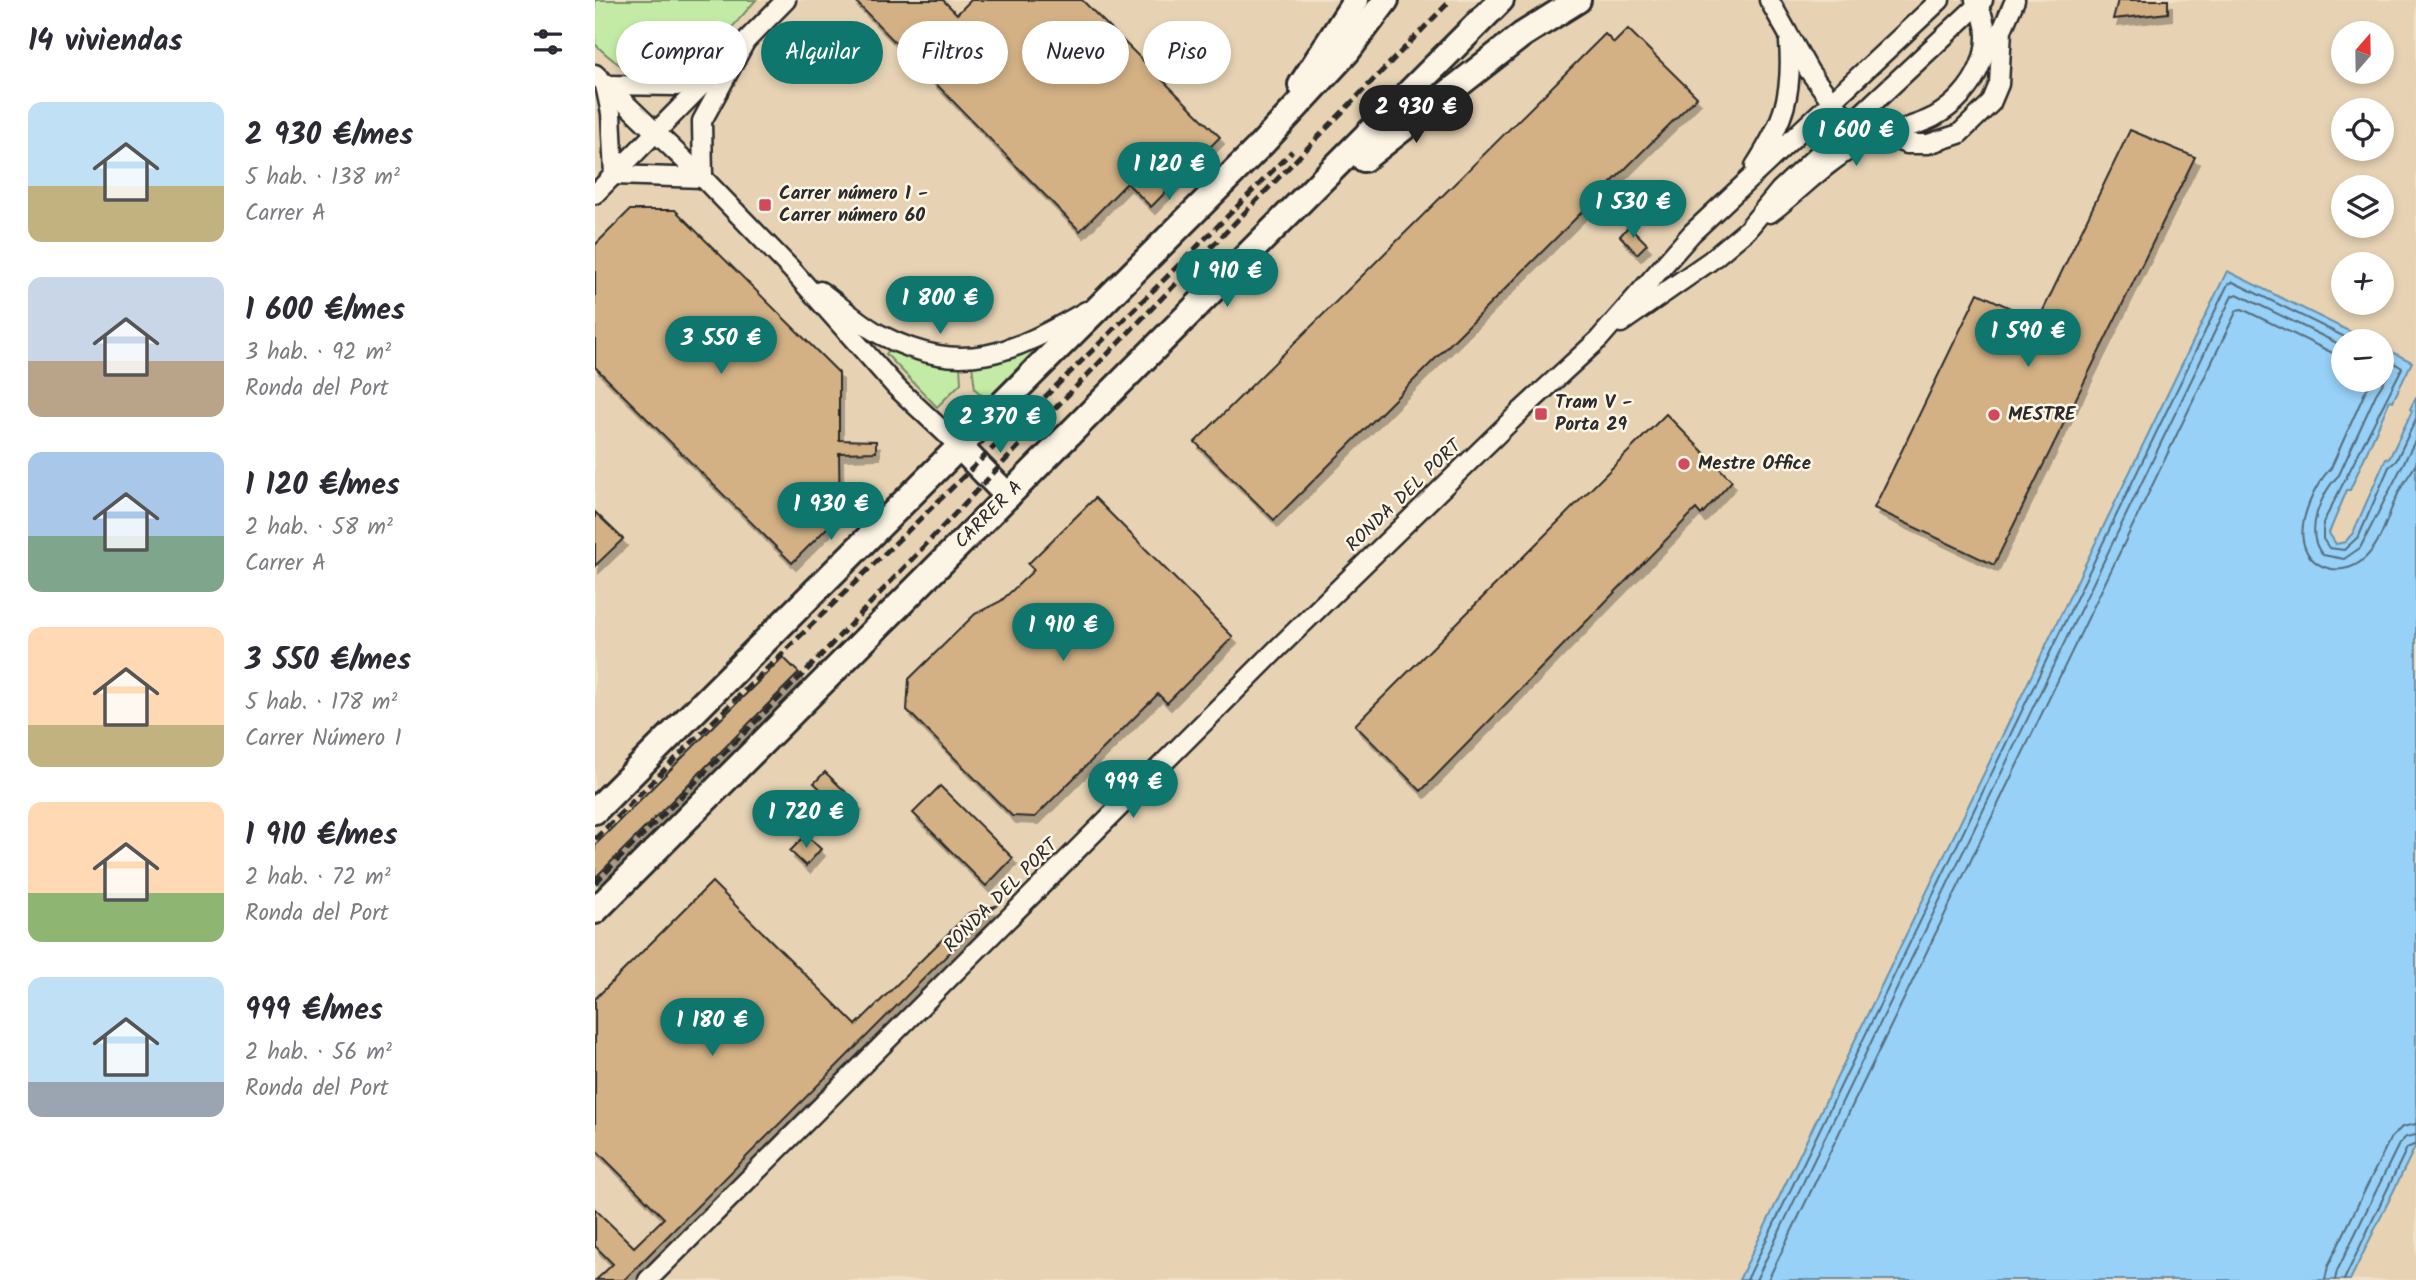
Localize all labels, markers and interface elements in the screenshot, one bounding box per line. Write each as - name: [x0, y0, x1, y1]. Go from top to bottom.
- text: 14 viviendas: [28, 18, 183, 66]
- chip: Comprar: [616, 21, 747, 84]
- chip: Alquilar: [761, 21, 883, 84]
- chip: Filtros: [897, 21, 1008, 84]
- chip: Nuevo: [1022, 21, 1129, 84]
- chip: Piso: [1143, 21, 1231, 84]
- north arrow: [2331, 21, 2394, 84]
- map controls: [2331, 21, 2394, 392]
- icon: filters: [529, 23, 567, 61]
- pin: 2 930 €: [1351, 86, 1481, 145]
- text: 2 930 €: [1375, 90, 1457, 126]
- button: locate: [2331, 98, 2394, 161]
- pin: 1 600 €: [1791, 108, 1921, 168]
- text: 2 930 €/mes: [245, 112, 413, 160]
- text: 1 600 €: [1818, 113, 1894, 149]
- icon: home: [84, 130, 168, 214]
- pin: 1 120 €: [1104, 142, 1234, 202]
- text: 1 120 €: [1133, 147, 1205, 183]
- text: 5 hab. · 138 m²: [245, 160, 400, 196]
- button: layers: [2331, 175, 2394, 238]
- place label: Carrer número 1 - Carrer número 60: [779, 179, 928, 231]
- pin: 1 530 €: [1568, 180, 1698, 240]
- text: 1 530 €: [1595, 185, 1671, 221]
- text: Carrer A: [245, 196, 326, 232]
- marker: Carrer número 1 - Carrer número 60: [757, 197, 773, 213]
- pin: 1 910 €: [1162, 250, 1292, 309]
- button: +: [2331, 252, 2394, 315]
- text: 1 910 €: [1192, 254, 1262, 290]
- pin: 1 800 €: [875, 276, 1005, 336]
- text: 1 800 €: [902, 281, 978, 317]
- text: 1 600 €/mes: [245, 287, 405, 335]
- icon: home: [84, 305, 168, 389]
- pin: 1 590 €: [1963, 310, 2093, 369]
- text: 1 590 €: [1991, 314, 2065, 350]
- pin: 3 550 €: [656, 316, 786, 376]
- text: 3 550 €: [681, 321, 761, 357]
- button: −: [2331, 329, 2394, 392]
- text: 3 hab. · 92 m²: [245, 335, 391, 371]
- text: Ronda del Port: [245, 371, 389, 407]
- place label: Tram V - Porta 29: [1555, 388, 1632, 440]
- pin: 2 370 €: [935, 396, 1065, 455]
- text: 2 370 €: [960, 400, 1040, 436]
- place label: MESTRE: [2008, 400, 2077, 430]
- marker: Tram V - Porta 29: [1533, 406, 1549, 422]
- marker: MESTRE: [1986, 407, 2002, 423]
- street label: RONDA DEL PORT: [1339, 431, 1470, 559]
- place label: Mestre Office: [1698, 449, 1811, 479]
- marker: Mestre Office: [1676, 456, 1692, 472]
- text: 1 120 €/mes: [245, 462, 400, 510]
- street label: CARRER A: [948, 474, 1030, 556]
- icon: home: [84, 480, 168, 564]
- pin: 1 930 €: [766, 482, 896, 542]
- text: 1 930 €: [793, 487, 869, 523]
- text: 2 hab. · 58 m²: [245, 510, 393, 546]
- text: Carrer A: [245, 546, 326, 582]
- pin: 1 910 €: [998, 604, 1128, 663]
- text: 1 910 €: [1028, 608, 1098, 644]
- text: 3 550 €/mes: [245, 637, 411, 685]
- icon: home: [84, 655, 168, 739]
- text: 5 hab. · 178 m²: [245, 685, 397, 721]
- text: Carrer Número 1: [245, 721, 402, 757]
- pin: 999 €: [1084, 760, 1182, 820]
- text: 999 €: [1104, 765, 1162, 801]
- pin: 1 720 €: [741, 790, 871, 850]
- text: 1 720 €: [768, 795, 844, 831]
- text: 1 910 €/mes: [245, 812, 398, 860]
- icon: home: [84, 830, 168, 914]
- street label: RONDA DEL PORT: [937, 830, 1067, 960]
- text: 2 hab. · 72 m²: [245, 860, 391, 896]
- text: Ronda del Port: [245, 896, 389, 932]
- text: 999 €/mes: [245, 987, 383, 1035]
- pin: 1 180 €: [647, 998, 777, 1058]
- text: 1 180 €: [676, 1003, 748, 1039]
- icon: home: [84, 1005, 168, 1089]
- text: 2 hab. · 56 m²: [245, 1035, 392, 1071]
- text: Ronda del Port: [245, 1071, 389, 1107]

